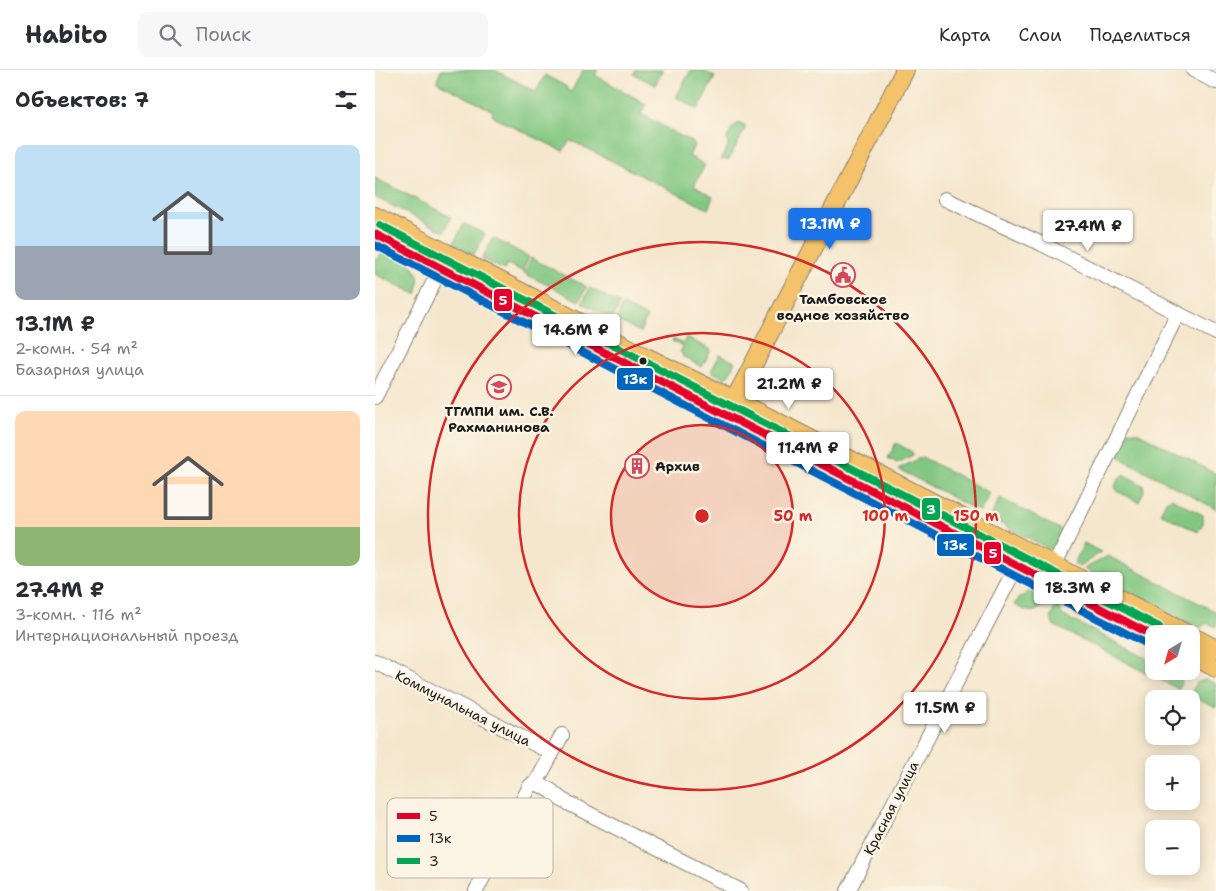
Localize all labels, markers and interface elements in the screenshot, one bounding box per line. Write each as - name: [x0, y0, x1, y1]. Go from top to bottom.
- search box: [138, 12, 488, 57]
- text: Habito: [25, 19, 108, 51]
- icon: search: [156, 21, 184, 49]
- text: Поиск: [196, 22, 251, 47]
- text: Карта: [939, 23, 990, 47]
- text: Слои: [1018, 23, 1062, 47]
- text: Поделиться: [1090, 23, 1191, 47]
- text: Объектов: 7: [15, 86, 149, 114]
- icon: filters: [332, 86, 360, 114]
- icon: home: [143, 178, 233, 268]
- pin: 13.1M ₽: [784, 208, 876, 250]
- pin: 27.4M ₽: [1042, 210, 1134, 252]
- text: 13.1M ₽: [799, 213, 861, 234]
- text: 27.4M ₽: [1054, 215, 1122, 236]
- public building icon: Тамбовское водное хозяйство: [830, 262, 856, 288]
- line badge: 5: [493, 288, 513, 312]
- place label: Тамбовское водное хозяйство: [777, 290, 909, 324]
- text: 5: [499, 291, 508, 309]
- text: 13.1M ₽: [15, 310, 95, 338]
- pin: 14.6M ₽: [530, 314, 622, 356]
- text: 14.6M ₽: [543, 319, 609, 340]
- text: 2-комн. · 54 m²: [15, 338, 138, 359]
- unlabelled marker: [638, 356, 648, 366]
- text: Базарная улица: [15, 359, 144, 380]
- line badge: 13к: [616, 367, 654, 391]
- pin: 21.2M ₽: [743, 368, 835, 410]
- text: 13к: [623, 370, 648, 388]
- text: 21.2M ₽: [756, 373, 822, 394]
- school or university icon: ТГМПИ им. С.В. Рахманинова: [486, 374, 512, 400]
- place label: ТГМПИ им. С.В. Рахманинова: [444, 402, 554, 436]
- pin: 11.4M ₽: [762, 432, 854, 474]
- text: 11.4M ₽: [777, 437, 839, 458]
- icon: home: [143, 443, 233, 533]
- building icon: Архив: [624, 453, 650, 479]
- place label: Архив: [655, 457, 700, 475]
- line badge: 3: [921, 497, 941, 521]
- text: 3: [926, 500, 936, 518]
- text: 50 m: [774, 506, 813, 526]
- text: 100 m: [862, 506, 908, 526]
- text: 150 m: [953, 506, 999, 526]
- centre of rings: [693, 507, 711, 525]
- line badge: 13к: [936, 533, 975, 557]
- text: 13к: [943, 536, 968, 554]
- line badge: 5: [983, 541, 1002, 565]
- text: 5: [989, 544, 998, 562]
- pin: 18.3M ₽: [1032, 572, 1124, 614]
- text: 27.4M ₽: [15, 576, 105, 604]
- text: 18.3M ₽: [1045, 577, 1111, 598]
- text: 3-комн. · 116 m²: [15, 604, 142, 625]
- text: Интернациональный проезд: [15, 625, 239, 646]
- north arrow: [1145, 625, 1200, 680]
- map controls: [1145, 625, 1200, 875]
- street label: Коммунальная улица: [392, 666, 534, 750]
- button: locate: [1145, 690, 1200, 745]
- pin: 11.5M ₽: [899, 692, 991, 734]
- text: 11.5M ₽: [914, 697, 976, 718]
- button: +: [1145, 755, 1200, 810]
- street label: Красная улица: [859, 758, 923, 858]
- legend: [387, 798, 553, 878]
- text: 5: [429, 807, 438, 825]
- button: −: [1145, 820, 1200, 875]
- text: 13к: [429, 829, 452, 847]
- text: 3: [429, 852, 439, 870]

